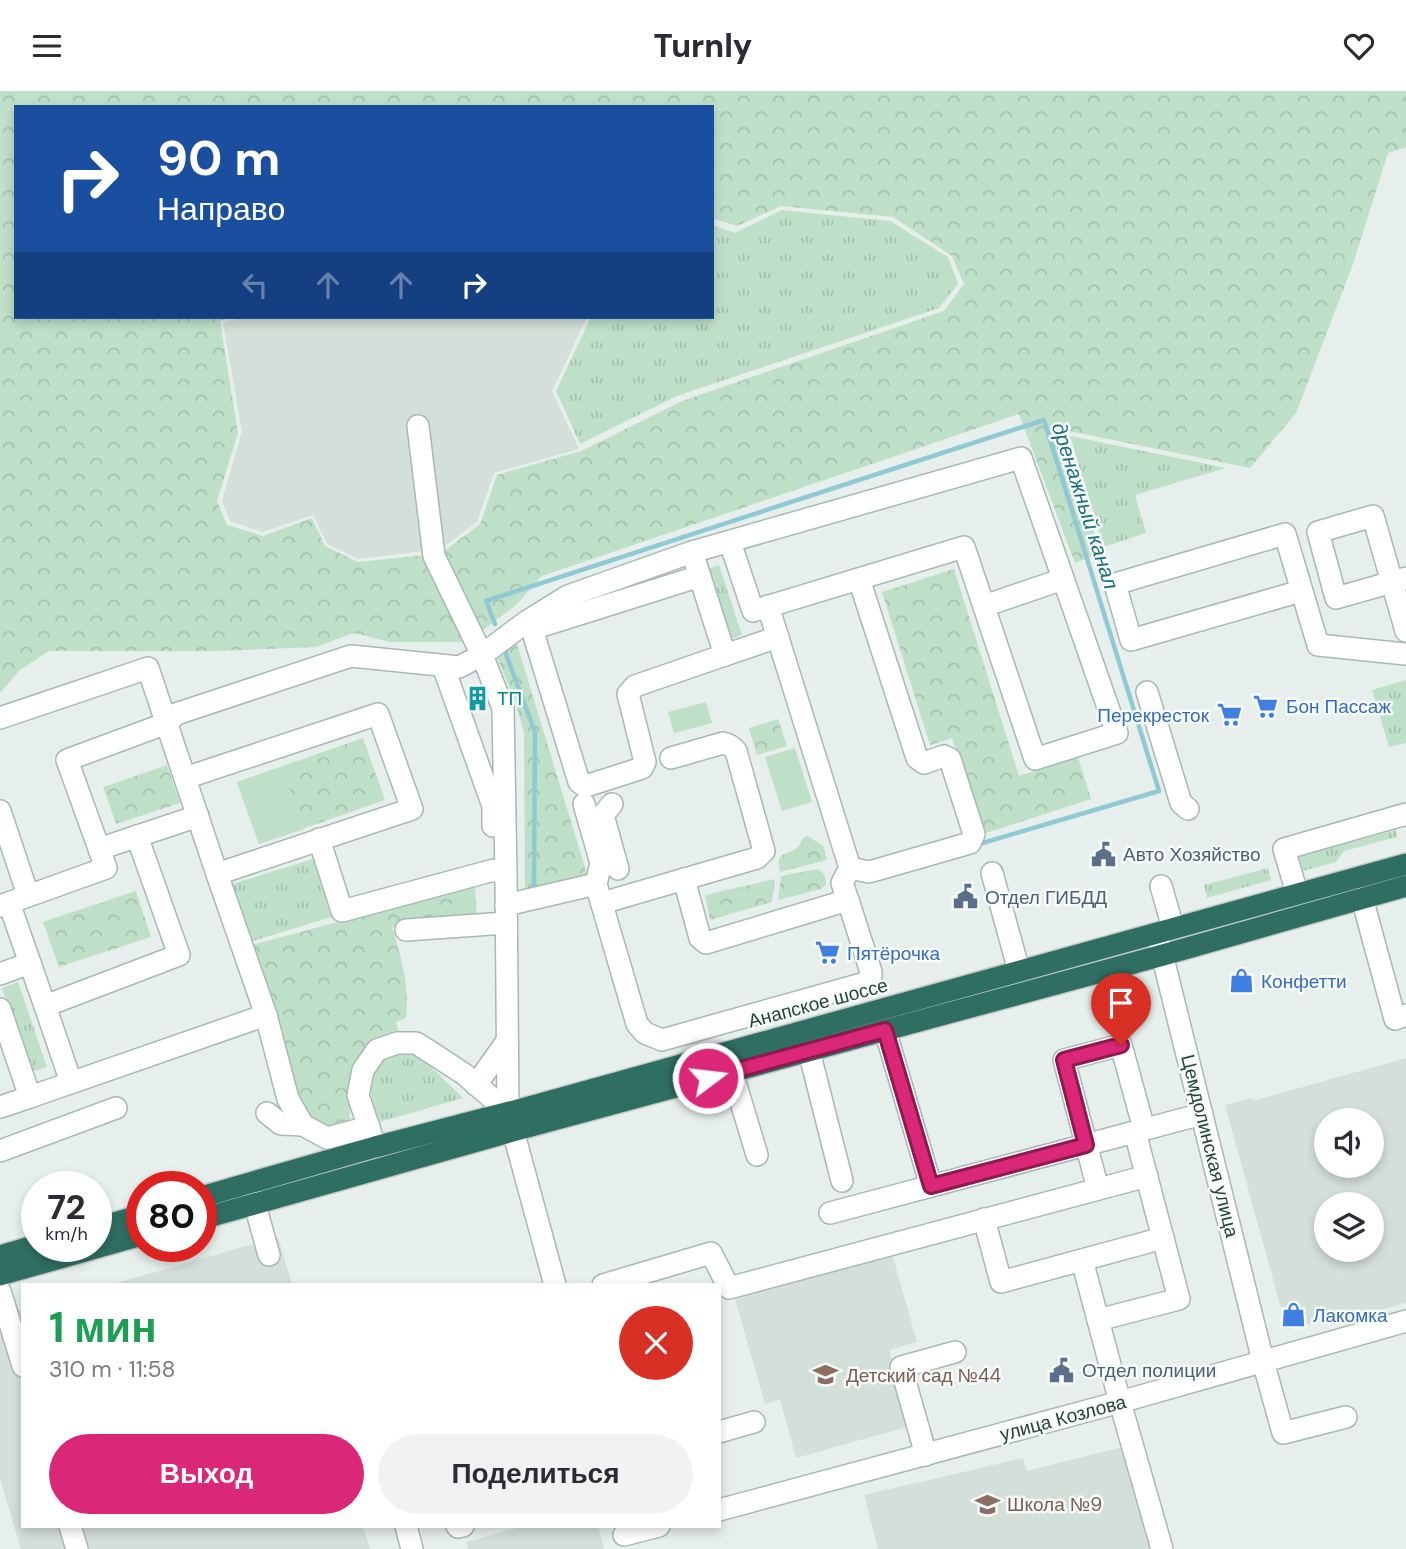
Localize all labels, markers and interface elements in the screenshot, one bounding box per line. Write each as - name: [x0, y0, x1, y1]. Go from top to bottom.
- text: Turnly: [654, 25, 752, 67]
- icon: menu: [28, 27, 66, 65]
- icon: heart: [1340, 27, 1378, 65]
- text: 90 m: [157, 126, 280, 190]
- icon: right: [42, 133, 133, 224]
- text: Направо: [157, 188, 285, 230]
- icon: left: [236, 266, 274, 304]
- icon: ahead: [309, 266, 347, 304]
- icon: ahead: [382, 266, 420, 304]
- icon: right: [455, 266, 493, 304]
- water label: дренажный канал: [1045, 419, 1125, 593]
- building icon: ТП: [463, 684, 491, 712]
- place label: ТП: [497, 686, 522, 711]
- supermarket icon: Бон Пассаж: [1252, 692, 1280, 720]
- place label: Бон Пассаж: [1286, 694, 1391, 719]
- supermarket icon: Перекресток: [1215, 701, 1243, 729]
- place label: Перекресток: [1097, 703, 1210, 728]
- public building icon: Авто Хозяйство: [1089, 840, 1117, 868]
- place label: Авто Хозяйство: [1123, 842, 1261, 867]
- public building icon: Отдел ГИБДД: [951, 883, 979, 911]
- place label: Отдел ГИБДД: [985, 885, 1107, 910]
- supermarket icon: Пятёрочка: [813, 939, 841, 967]
- place label: Пятёрочка: [847, 941, 941, 966]
- shop icon: Конфетти: [1227, 967, 1255, 995]
- place label: Конфетти: [1261, 969, 1347, 994]
- street label: Анапское шоссе: [745, 972, 891, 1034]
- pin: [1091, 973, 1151, 1045]
- icon: arrive: [1102, 984, 1140, 1022]
- position arrow: [671, 1041, 745, 1115]
- street label: Цемдолинская улица: [1175, 1052, 1245, 1240]
- map controls: [1314, 1108, 1384, 1262]
- button: sound: [1314, 1108, 1384, 1178]
- speed limit sign: 80: [126, 1171, 217, 1262]
- text: 72: [47, 1184, 86, 1230]
- button: layers: [1314, 1192, 1384, 1262]
- text: km/h: [45, 1222, 88, 1246]
- text: 1 мин: [49, 1300, 157, 1355]
- shop icon: Лакомка: [1279, 1301, 1307, 1329]
- place label: Лакомка: [1313, 1303, 1388, 1328]
- button: close: [619, 1306, 693, 1380]
- text: 310 m · 11:58: [49, 1354, 176, 1384]
- public building icon: Отдел полиции: [1048, 1356, 1076, 1384]
- place label: Отдел полиции: [1082, 1358, 1216, 1383]
- school or university icon: Детский сад №44: [812, 1361, 840, 1389]
- place label: Детский сад №44: [846, 1363, 1001, 1388]
- street label: улица Козлова: [997, 1389, 1129, 1447]
- button: Выход: [49, 1434, 364, 1514]
- button: Поделиться: [378, 1434, 693, 1514]
- school or university icon: Школа №9: [973, 1490, 1001, 1518]
- place label: Школа №9: [1007, 1492, 1102, 1517]

